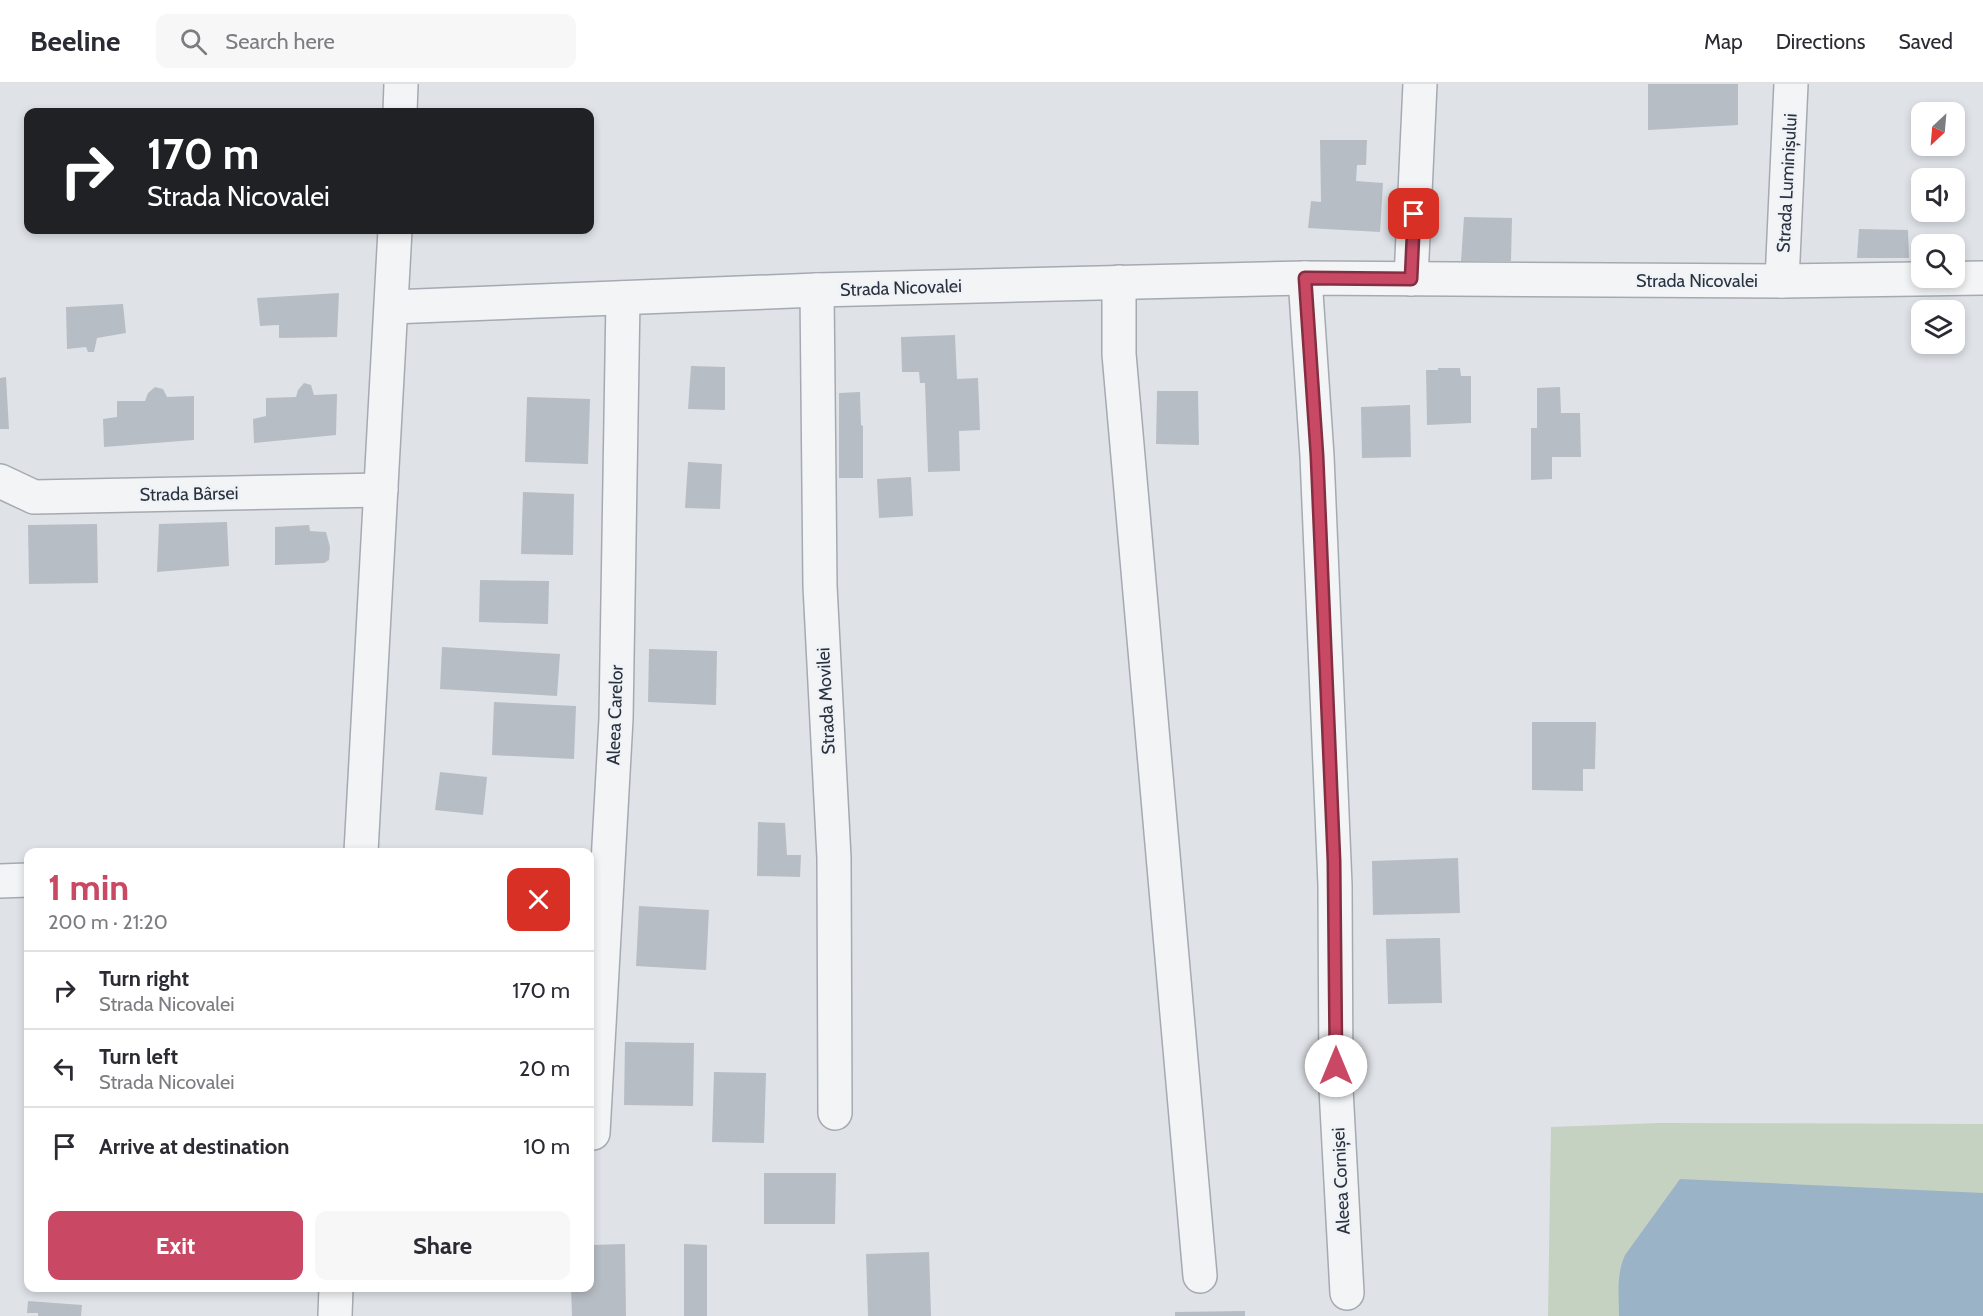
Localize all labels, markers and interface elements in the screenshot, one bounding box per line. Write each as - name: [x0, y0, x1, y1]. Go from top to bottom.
- search box: [156, 14, 576, 68]
- text: Beeline: [30, 24, 120, 58]
- icon: search: [177, 25, 210, 58]
- text: Search here: [225, 28, 335, 55]
- text: Map: [1704, 29, 1743, 54]
- text: Directions: [1776, 29, 1865, 54]
- text: Saved: [1898, 29, 1953, 54]
- north arrow: [1911, 102, 1965, 156]
- map controls: [1911, 102, 1965, 354]
- street label: Strada Luminișului: [1772, 113, 1803, 253]
- text: 170 m: [147, 128, 259, 180]
- icon: right: [48, 132, 126, 210]
- button: sound: [1911, 168, 1965, 222]
- text: Strada Nicovalei: [147, 180, 330, 213]
- pin: [1388, 188, 1439, 239]
- icon: arrive: [1397, 197, 1430, 230]
- button: search: [1911, 234, 1965, 288]
- street label: Strada Nicovalei: [1636, 270, 1758, 292]
- street label: Strada Nicovalei: [840, 275, 962, 301]
- button: layers: [1911, 300, 1965, 354]
- street label: Strada Bârsei: [139, 482, 239, 506]
- street label: Strada Movilei: [812, 647, 840, 755]
- street label: Aleea Carelor: [602, 664, 628, 766]
- text: 1 min: [48, 865, 129, 909]
- button: close: [507, 868, 570, 931]
- text: 200 m · 21:20: [48, 910, 168, 934]
- text: Turn right: [99, 965, 189, 992]
- icon: right: [48, 974, 81, 1007]
- text: 170 m: [512, 977, 570, 1004]
- text: Strada Nicovalei: [99, 992, 234, 1016]
- position arrow: [1304, 1034, 1368, 1098]
- text: Turn left: [99, 1043, 178, 1070]
- icon: left: [48, 1052, 81, 1085]
- text: 20 m: [519, 1055, 570, 1082]
- text: Strada Nicovalei: [99, 1070, 234, 1094]
- street label: Aleea Cornișei: [1327, 1127, 1356, 1235]
- icon: arrive: [48, 1130, 81, 1163]
- text: Arrive at destination: [99, 1133, 289, 1160]
- text: 10 m: [523, 1133, 570, 1160]
- button: Exit: [48, 1211, 303, 1280]
- button: Share: [315, 1211, 570, 1280]

